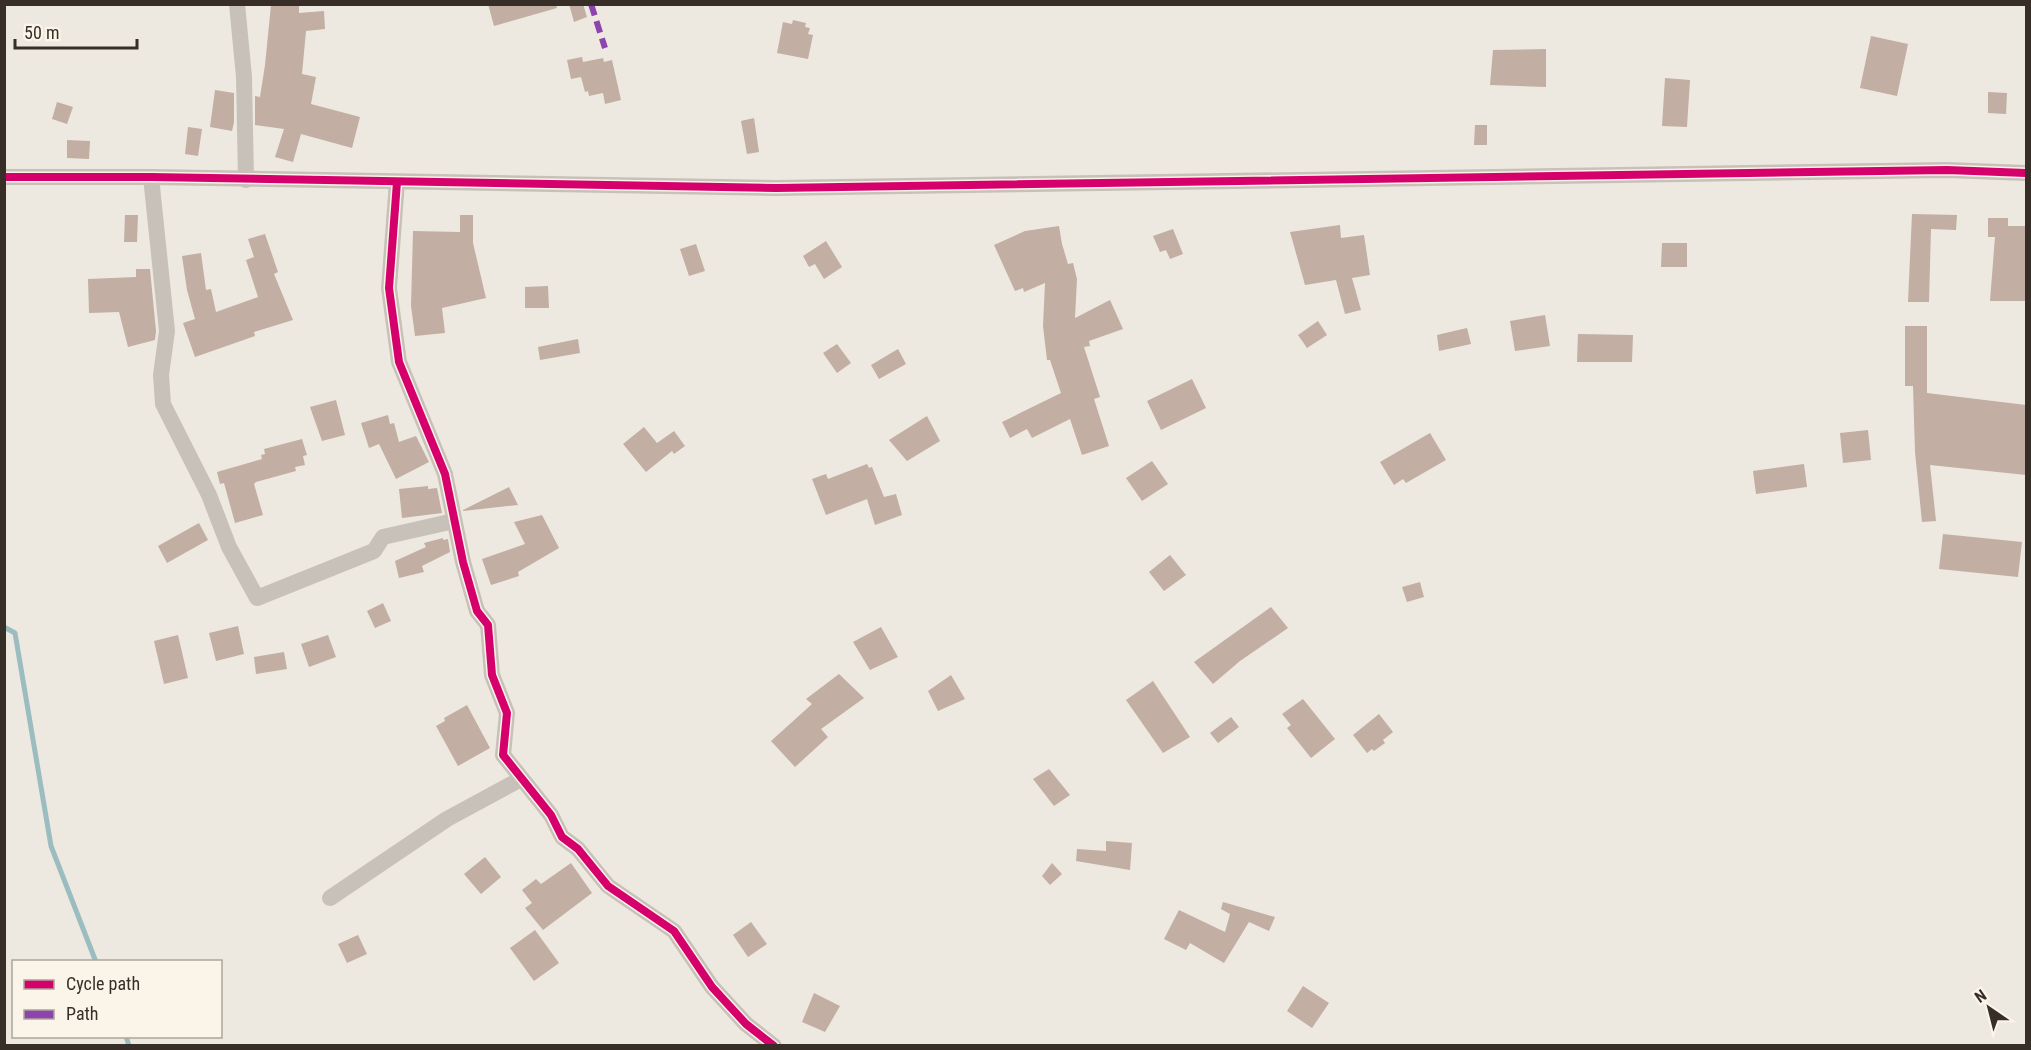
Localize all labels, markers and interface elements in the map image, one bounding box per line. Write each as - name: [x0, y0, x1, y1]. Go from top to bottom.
- scale bar: [15, 12, 136, 50]
- text: 50 m: [24, 22, 59, 43]
- legend: [12, 960, 222, 1038]
- text: Cycle path: [66, 973, 140, 994]
- north arrow: [1959, 978, 2019, 1038]
- text: N: [1971, 986, 1990, 1007]
- text: Path: [66, 1003, 99, 1024]

